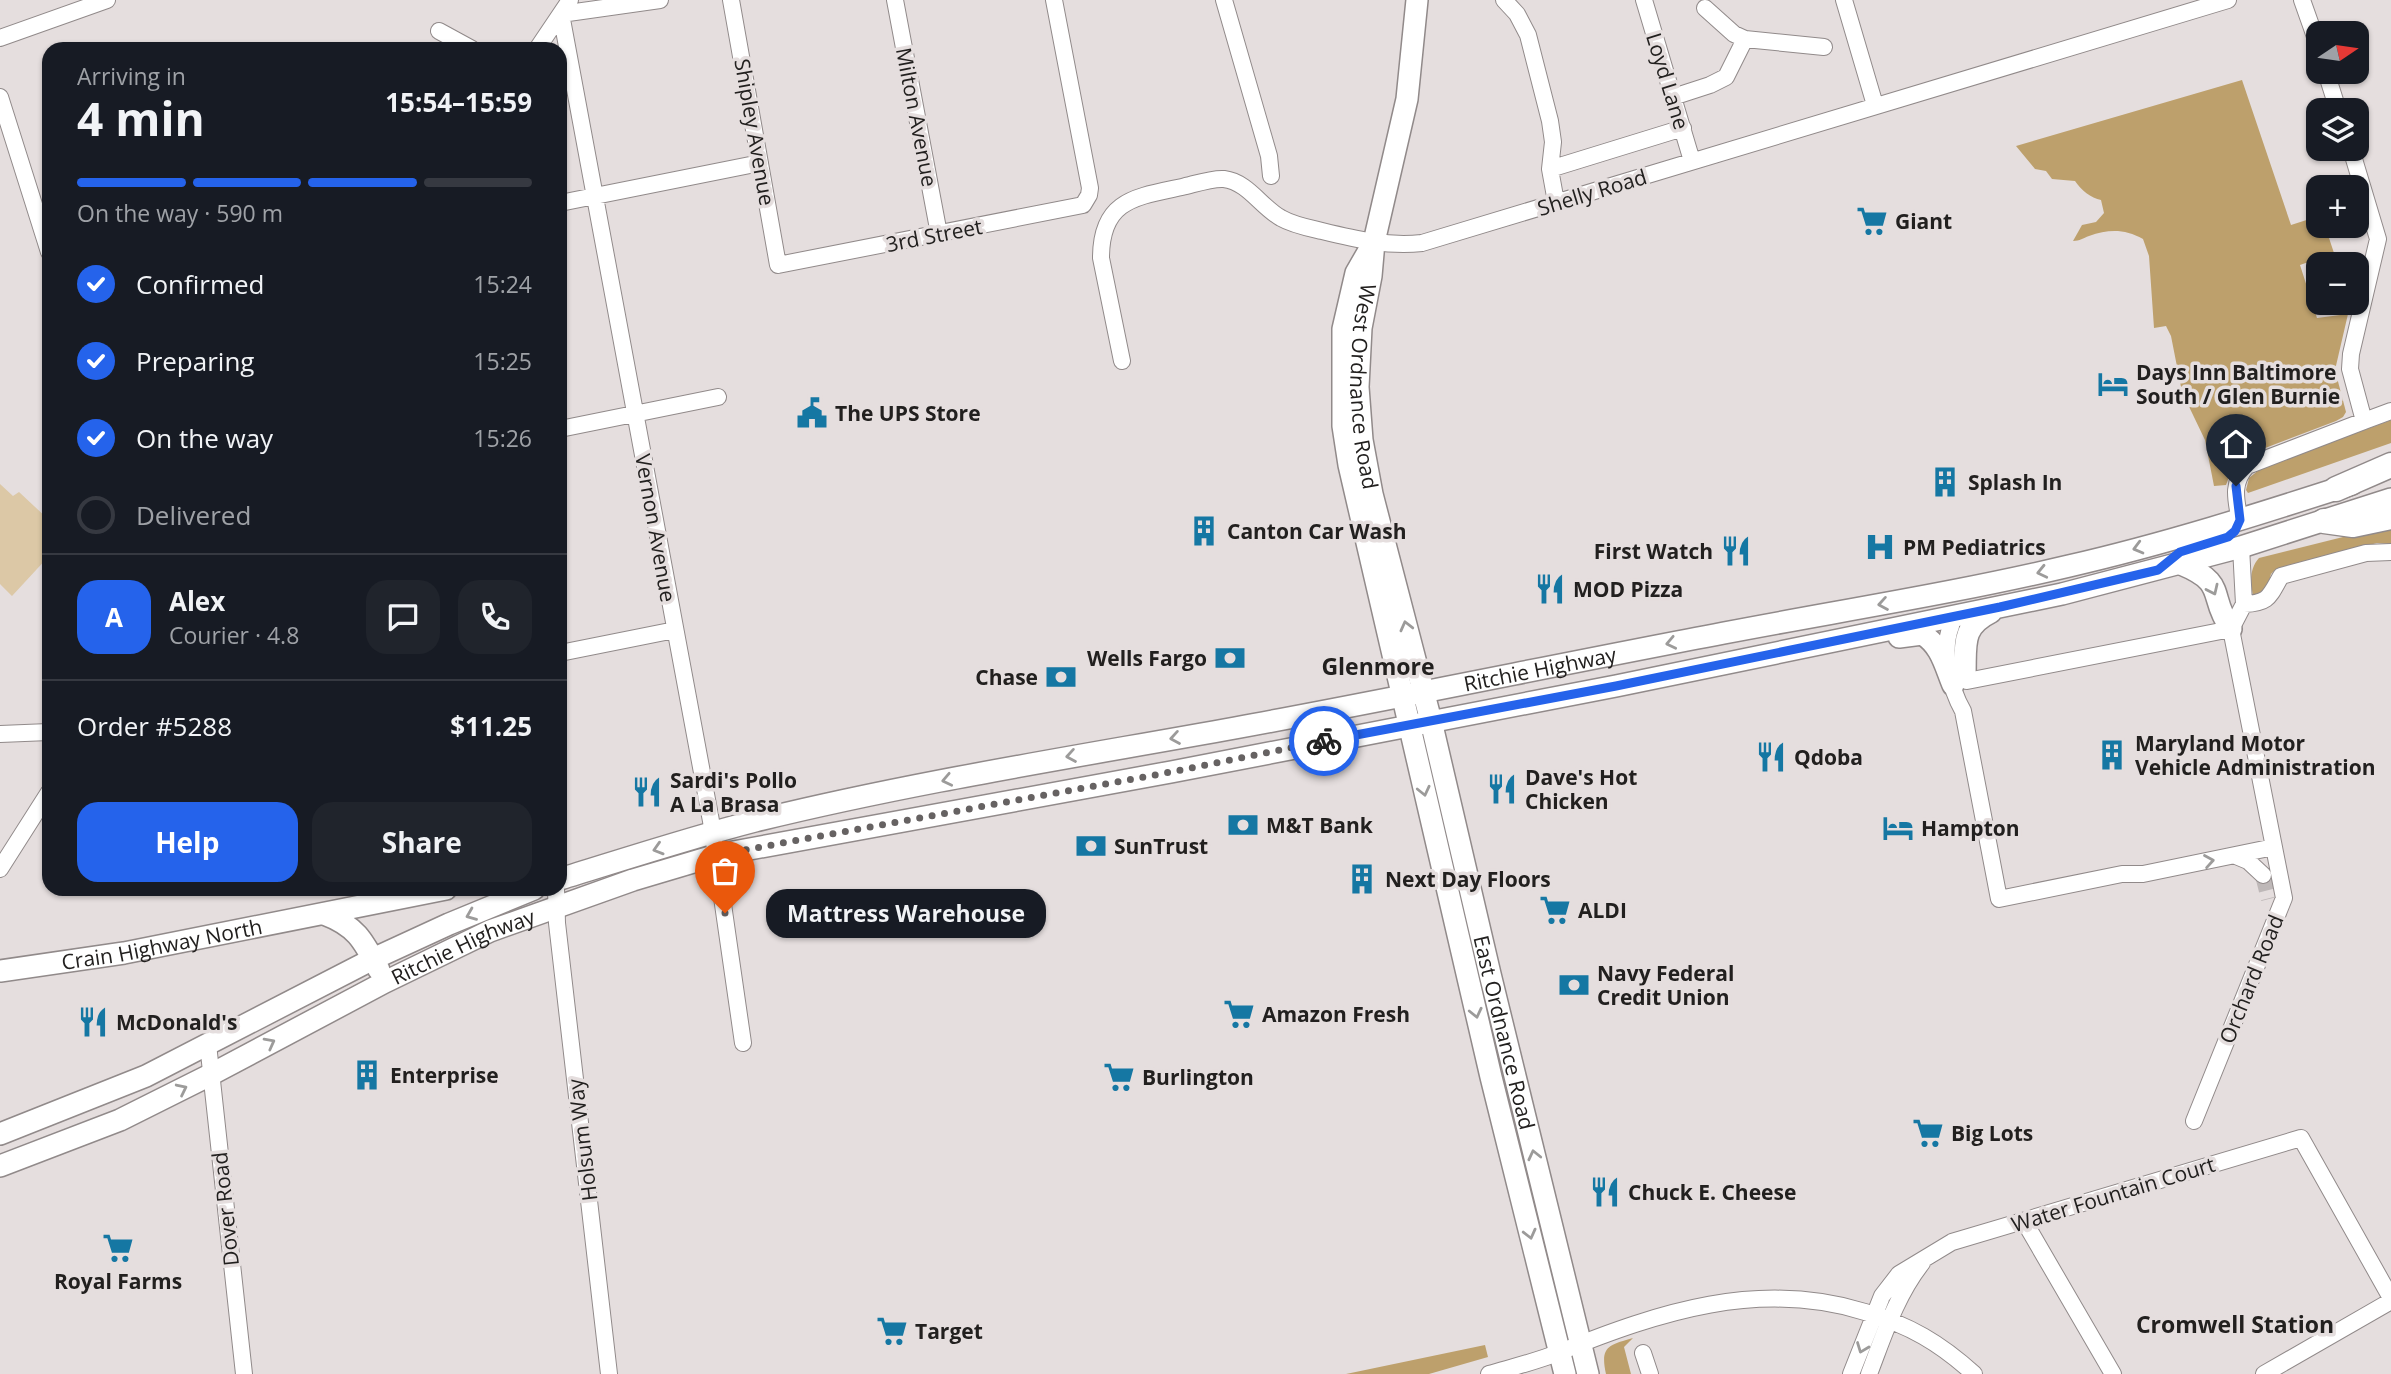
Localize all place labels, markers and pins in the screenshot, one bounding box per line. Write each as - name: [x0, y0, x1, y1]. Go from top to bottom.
- supermarket icon: Giant: [1855, 204, 1889, 238]
- place label: Giant: [1895, 207, 1952, 235]
- place label: Days Inn Baltimore South / Glen Burnie: [2136, 358, 2340, 410]
- hotel icon: Days Inn Baltimore South / Glen Burnie: [2096, 367, 2130, 401]
- public building icon: The UPS Store: [795, 396, 829, 430]
- place label: The UPS Store: [835, 399, 981, 427]
- pin: [2206, 414, 2266, 486]
- building icon: Splash In: [1928, 465, 1962, 499]
- place label: Splash In: [1968, 468, 2062, 496]
- building icon: Canton Car Wash: [1187, 514, 1221, 548]
- place label: Canton Car Wash: [1227, 517, 1407, 545]
- hospital icon: PM Pediatrics: [1863, 530, 1897, 564]
- place label: PM Pediatrics: [1903, 533, 2046, 561]
- restaurant icon: First Watch: [1719, 534, 1753, 568]
- place label: First Watch: [1594, 537, 1713, 565]
- restaurant icon: MOD Pizza: [1533, 572, 1567, 606]
- place label: MOD Pizza: [1573, 575, 1683, 603]
- bank icon: Wells Fargo: [1213, 641, 1247, 675]
- place label: Wells Fargo: [1087, 644, 1207, 672]
- bank icon: Chase: [1044, 660, 1078, 694]
- place label: Chase: [975, 663, 1038, 691]
- place label: Maryland Motor Vehicle Administration: [2135, 729, 2375, 781]
- building icon: Maryland Motor Vehicle Administration: [2095, 738, 2129, 772]
- restaurant icon: Qdoba: [1754, 740, 1788, 774]
- place label: Qdoba: [1794, 743, 1863, 771]
- place label: Dave's Hot Chicken: [1525, 763, 1637, 815]
- place label: Sardi's Pollo A La Brasa: [670, 766, 797, 818]
- restaurant icon: Dave's Hot Chicken: [1485, 772, 1519, 806]
- restaurant icon: Sardi's Pollo A La Brasa: [630, 775, 664, 809]
- bank icon: M&T Bank: [1226, 808, 1260, 842]
- place label: M&T Bank: [1266, 811, 1374, 839]
- hotel icon: Hampton: [1881, 811, 1915, 845]
- place label: Hampton: [1921, 814, 2020, 842]
- bank icon: SunTrust: [1074, 829, 1108, 863]
- place label: SunTrust: [1114, 832, 1208, 860]
- pin: [695, 841, 755, 913]
- building icon: Next Day Floors: [1345, 862, 1379, 896]
- place label: Next Day Floors: [1385, 865, 1551, 893]
- callout: Mattress Warehouse: [767, 888, 1047, 937]
- supermarket icon: ALDI: [1538, 893, 1572, 927]
- place label: ALDI: [1578, 896, 1627, 924]
- place label: Navy Federal Credit Union: [1597, 959, 1734, 1011]
- bank icon: Navy Federal Credit Union: [1557, 968, 1591, 1002]
- supermarket icon: Amazon Fresh: [1222, 997, 1256, 1031]
- place label: Amazon Fresh: [1262, 1000, 1410, 1028]
- restaurant icon: McDonald's: [76, 1005, 110, 1039]
- place label: McDonald's: [116, 1008, 237, 1036]
- building icon: Enterprise: [350, 1058, 384, 1092]
- supermarket icon: Burlington: [1102, 1060, 1136, 1094]
- place label: Enterprise: [390, 1061, 499, 1089]
- place label: Burlington: [1142, 1063, 1254, 1091]
- supermarket icon: Big Lots: [1911, 1116, 1945, 1150]
- place label: Big Lots: [1951, 1119, 2033, 1147]
- restaurant icon: Chuck E. Cheese: [1588, 1175, 1622, 1209]
- place label: Chuck E. Cheese: [1628, 1178, 1796, 1206]
- supermarket icon: Royal Farms: [101, 1231, 135, 1265]
- place label: Royal Farms: [54, 1267, 182, 1295]
- supermarket icon: Target: [875, 1314, 909, 1348]
- place label: Target: [915, 1317, 983, 1345]

